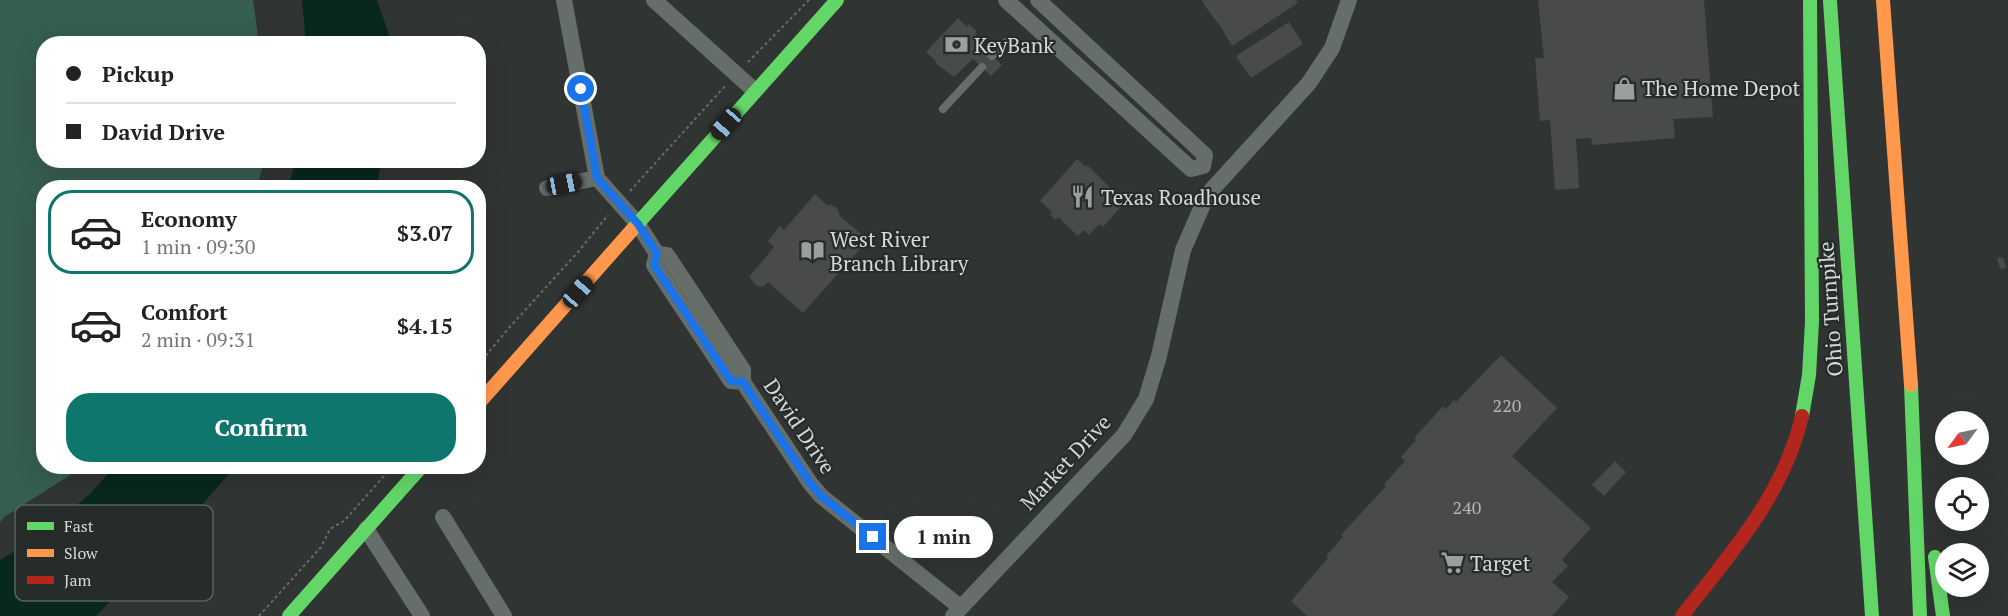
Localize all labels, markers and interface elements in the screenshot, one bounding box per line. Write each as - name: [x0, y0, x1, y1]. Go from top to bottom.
- place label: KeyBank: [974, 31, 1054, 59]
- bank icon: KeyBank: [943, 32, 969, 58]
- text: Pickup: [102, 59, 174, 88]
- place label: The Home Depot: [1642, 74, 1800, 102]
- route start: [567, 75, 594, 102]
- shop icon: The Home Depot: [1611, 75, 1637, 101]
- car: [707, 105, 745, 143]
- text: David Drive: [102, 117, 225, 146]
- car: [545, 172, 583, 196]
- place label: Texas Roadhouse: [1101, 183, 1261, 211]
- restaurant icon: Texas Roadhouse: [1070, 184, 1096, 210]
- text: Economy: [141, 204, 237, 233]
- icon: car: [69, 205, 123, 259]
- text: $3.07: [397, 218, 453, 247]
- place label: West River Branch Library: [830, 225, 969, 277]
- text: 1 min · 09:30: [141, 233, 255, 260]
- library icon: West River Branch Library: [799, 238, 825, 264]
- street label: Ohio Turnpike: [1811, 241, 1849, 377]
- car: [559, 273, 597, 311]
- text: Comfort: [141, 297, 227, 326]
- icon: car: [69, 298, 123, 352]
- text: $4.15: [397, 311, 453, 340]
- text: 2 min · 09:31: [141, 326, 255, 353]
- street label: David Drive: [758, 373, 842, 479]
- button: Confirm: [66, 393, 456, 462]
- house number: 220: [1493, 393, 1521, 417]
- street label: Market Drive: [1013, 408, 1117, 516]
- north arrow: [1935, 411, 1989, 465]
- map controls: [1935, 411, 1989, 597]
- button: locate: [1935, 477, 1989, 531]
- house number: 240: [1453, 495, 1481, 519]
- legend: [15, 505, 213, 601]
- text: Fast: [64, 515, 94, 537]
- callout: 1 min: [894, 516, 993, 558]
- route end: [859, 523, 886, 550]
- text: 1 min: [916, 523, 971, 550]
- text: Slow: [64, 542, 98, 564]
- button: layers: [1935, 543, 1989, 597]
- place label: Target: [1470, 549, 1531, 577]
- supermarket icon: Target: [1439, 550, 1465, 576]
- text: Jam: [64, 569, 92, 591]

